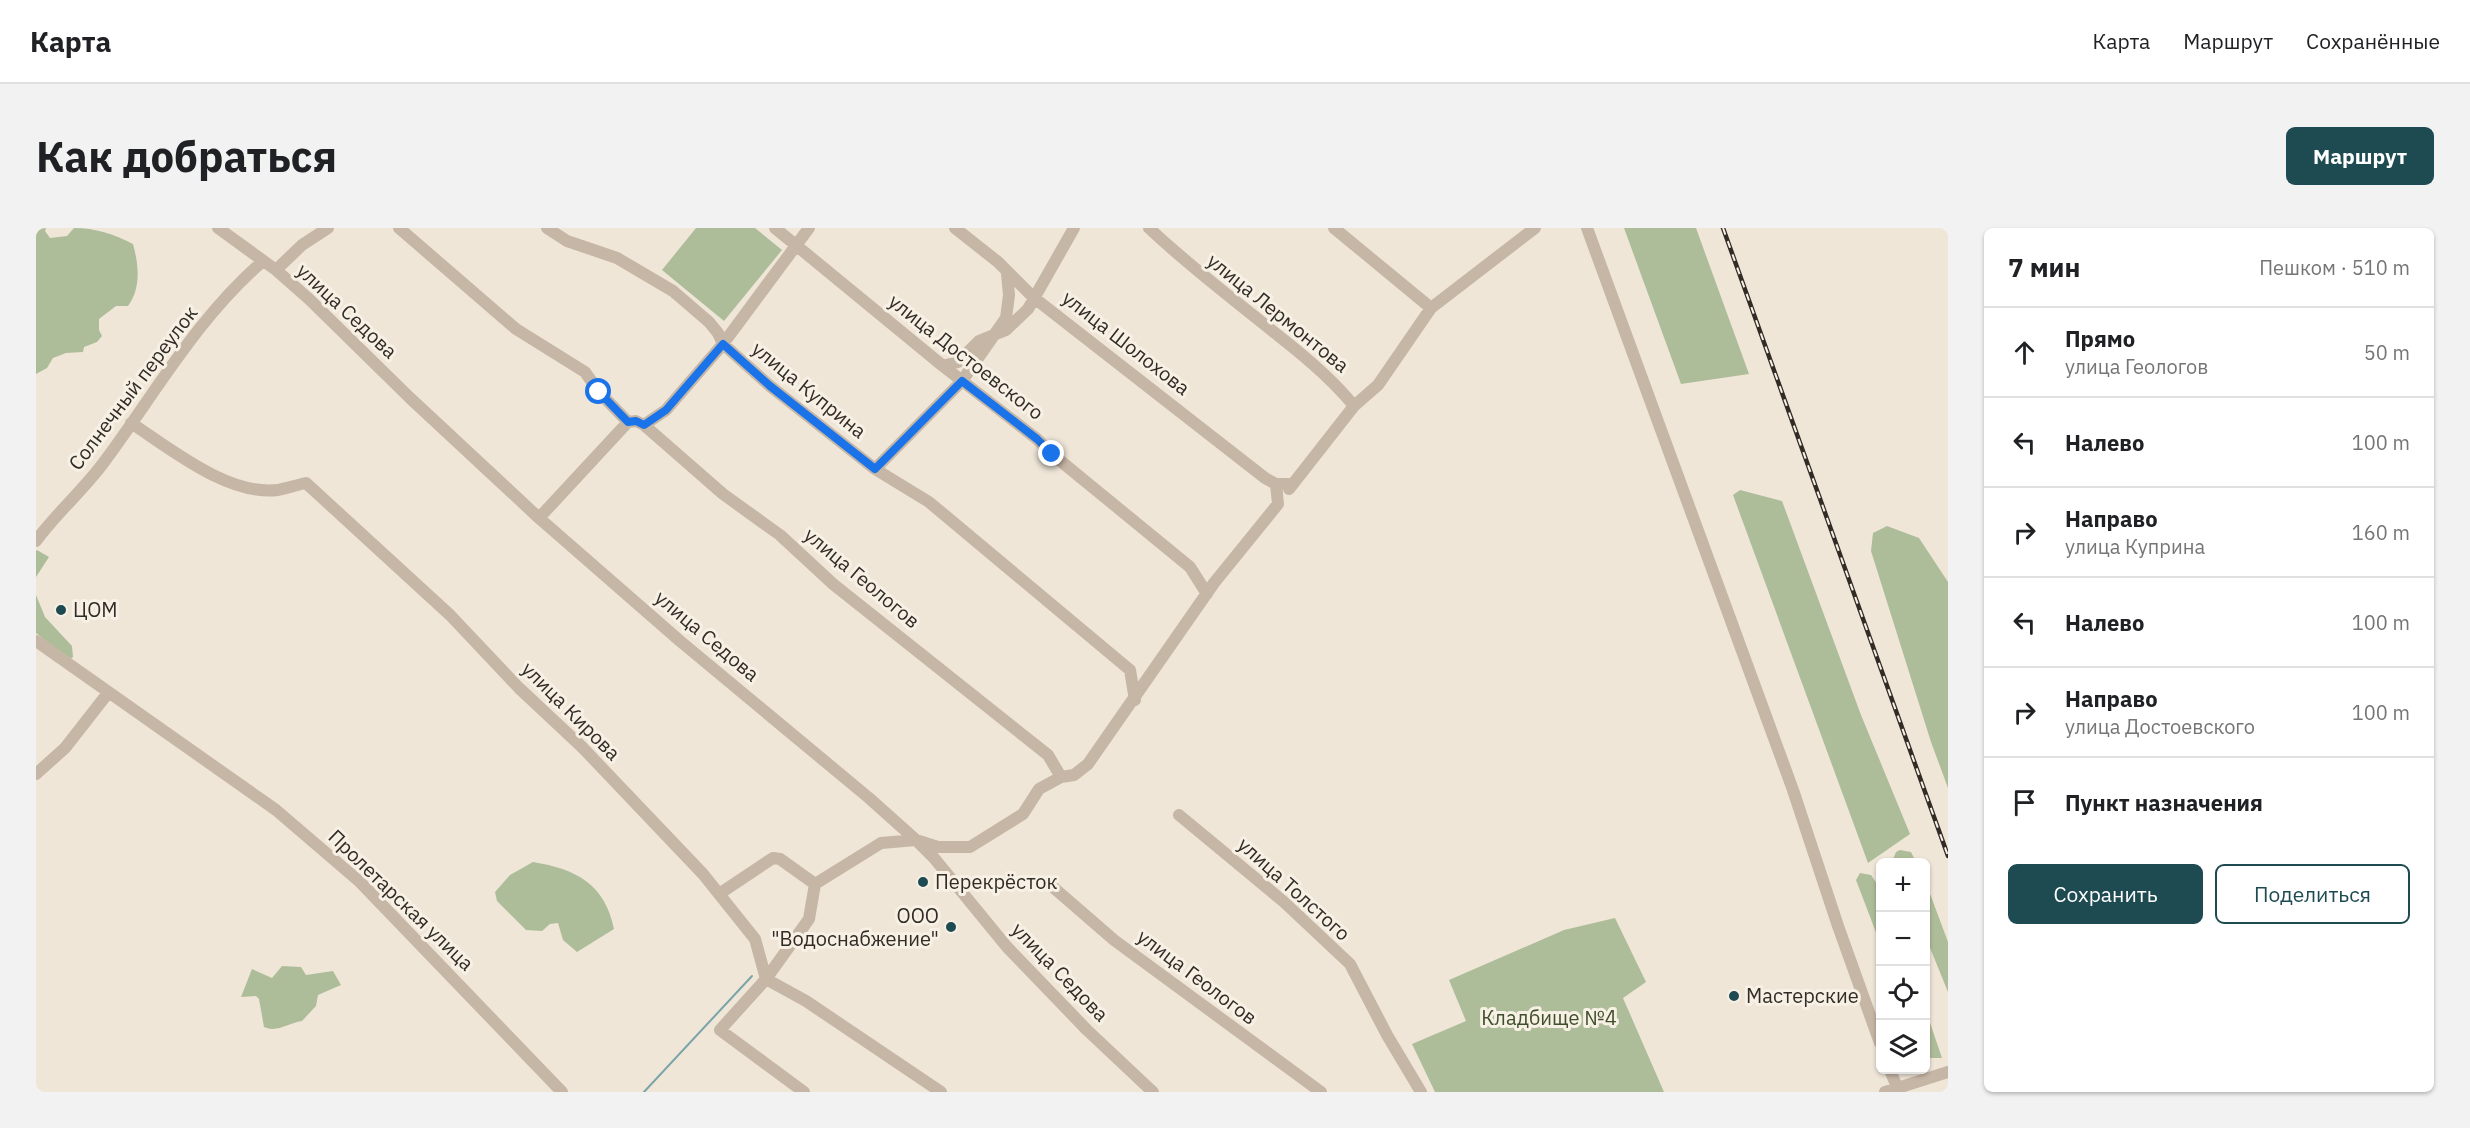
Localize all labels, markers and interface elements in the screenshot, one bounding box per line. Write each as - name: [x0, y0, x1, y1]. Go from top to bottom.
- text: Карта: [30, 23, 111, 60]
- text: Карта: [2092, 27, 2150, 55]
- text: Маршрут: [2183, 27, 2273, 55]
- text: Сохранённые: [2306, 27, 2440, 55]
- button: Маршрут: [2286, 127, 2434, 185]
- text: Как добраться: [36, 129, 337, 184]
- street label: улица Лермонтова: [1202, 247, 1355, 378]
- text: 7 мин: [2008, 250, 2080, 284]
- text: Пешком · 510 m: [2259, 254, 2410, 281]
- street label: улица Седова: [291, 257, 404, 365]
- street label: улица Шолохова: [1057, 284, 1196, 401]
- street label: улица Достоевского: [883, 288, 1049, 426]
- street label: Солнечный переулок: [62, 300, 203, 475]
- text: Прямо: [2065, 324, 2135, 353]
- street label: улица Куприна: [746, 335, 872, 444]
- icon: ahead: [2008, 336, 2041, 369]
- text: 50 m: [2364, 339, 2410, 366]
- text: улица Геологов: [2065, 353, 2208, 380]
- route start: [585, 378, 611, 404]
- icon: left: [2008, 426, 2041, 459]
- text: Налево: [2065, 428, 2144, 457]
- text: 100 m: [2352, 429, 2410, 456]
- route end: [1038, 440, 1064, 466]
- text: Направо: [2065, 504, 2158, 533]
- icon: right: [2008, 516, 2041, 549]
- text: 160 m: [2352, 519, 2410, 546]
- street label: улица Геологов: [799, 521, 926, 634]
- text: улица Куприна: [2065, 533, 2205, 560]
- street label: улица Седова: [649, 584, 765, 687]
- place label: ЦОМ: [73, 596, 118, 623]
- marker: ЦОМ: [54, 603, 68, 617]
- icon: left: [2008, 606, 2041, 639]
- text: Налево: [2065, 608, 2144, 637]
- text: 100 m: [2352, 609, 2410, 636]
- street label: улица Кирова: [516, 655, 627, 766]
- text: Направо: [2065, 684, 2158, 713]
- icon: right: [2008, 696, 2041, 729]
- text: 100 m: [2352, 699, 2410, 726]
- text: улица Достоевского: [2065, 713, 2255, 740]
- icon: arrive: [2008, 786, 2041, 819]
- text: Пункт назначения: [2065, 788, 2263, 817]
- street label: Пролетарская улица: [323, 823, 480, 976]
- street label: улица Толстого: [1232, 831, 1356, 946]
- map controls: [1876, 858, 1930, 1074]
- button: +: [1876, 858, 1930, 912]
- button: Сохранить: [2008, 864, 2203, 924]
- button: Поделиться: [2215, 864, 2410, 924]
- place label: Перекрёсток: [935, 868, 1058, 895]
- marker: Перекрёсток: [916, 875, 930, 889]
- place label: ООО "Водоснабжение": [771, 902, 939, 952]
- button: −: [1876, 912, 1930, 966]
- street label: улица Седова: [1006, 916, 1115, 1027]
- marker: ООО "Водоснабжение": [944, 920, 958, 934]
- street label: улица Геологов: [1132, 923, 1263, 1031]
- button: locate: [1876, 966, 1930, 1020]
- place label: Мастерские: [1746, 982, 1859, 1009]
- marker: Мастерские: [1727, 989, 1741, 1003]
- park label: Кладбище №4: [1481, 1004, 1617, 1031]
- button: layers: [1876, 1020, 1930, 1074]

